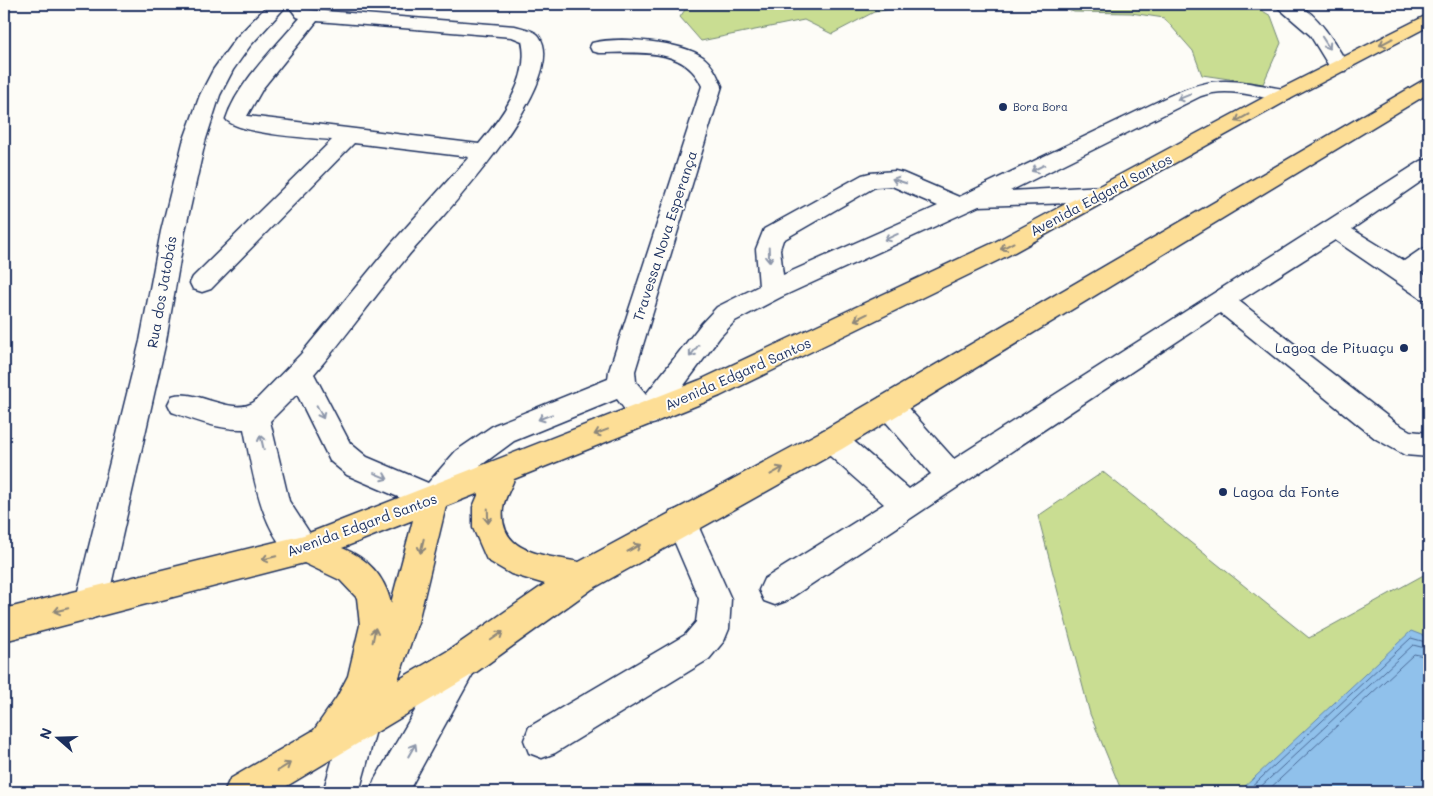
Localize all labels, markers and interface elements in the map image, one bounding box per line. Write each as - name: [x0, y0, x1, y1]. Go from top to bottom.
- one-way arrow: [1321, 36, 1331, 50]
- one-way arrow: [1379, 38, 1394, 47]
- one-way arrow: [1177, 93, 1192, 102]
- place label: Bora Bora: [1013, 99, 1068, 114]
- marker: Bora Bora: [997, 101, 1009, 113]
- one-way arrow: [1236, 113, 1250, 123]
- street label: Travessa Nova Esperança: [628, 148, 701, 324]
- street label: Avenida Edgard Santos: [1026, 149, 1175, 240]
- one-way arrow: [1031, 164, 1046, 173]
- one-way arrow: [892, 176, 907, 185]
- one-way arrow: [884, 233, 899, 243]
- street label: Rua dos Jatobás: [142, 234, 181, 350]
- one-way arrow: [1001, 241, 1015, 251]
- one-way arrow: [765, 247, 774, 263]
- one-way arrow: [854, 312, 869, 322]
- street label: Avenida Edgard Santos: [662, 333, 814, 414]
- place label: Lagoa de Pituaçu: [1275, 338, 1394, 357]
- marker: Lagoa de Pituaçu: [1398, 342, 1410, 354]
- one-way arrow: [689, 344, 700, 357]
- one-way arrow: [315, 405, 325, 420]
- one-way arrow: [538, 413, 553, 422]
- one-way arrow: [594, 428, 609, 438]
- one-way arrow: [257, 434, 266, 450]
- one-way arrow: [769, 465, 783, 475]
- one-way arrow: [373, 472, 388, 482]
- place label: Lagoa da Fonte: [1233, 482, 1340, 501]
- marker: Lagoa da Fonte: [1217, 486, 1229, 498]
- street label: Avenida Edgard Santos: [284, 489, 439, 561]
- one-way arrow: [483, 508, 493, 524]
- one-way arrow: [417, 538, 426, 554]
- one-way arrow: [626, 543, 641, 553]
- one-way arrow: [261, 554, 277, 563]
- one-way arrow: [53, 606, 69, 616]
- one-way arrow: [370, 628, 380, 644]
- one-way arrow: [490, 631, 504, 641]
- north arrow: [32, 714, 82, 764]
- text: N: [35, 725, 56, 742]
- one-way arrow: [407, 742, 417, 757]
- one-way arrow: [277, 761, 291, 771]

